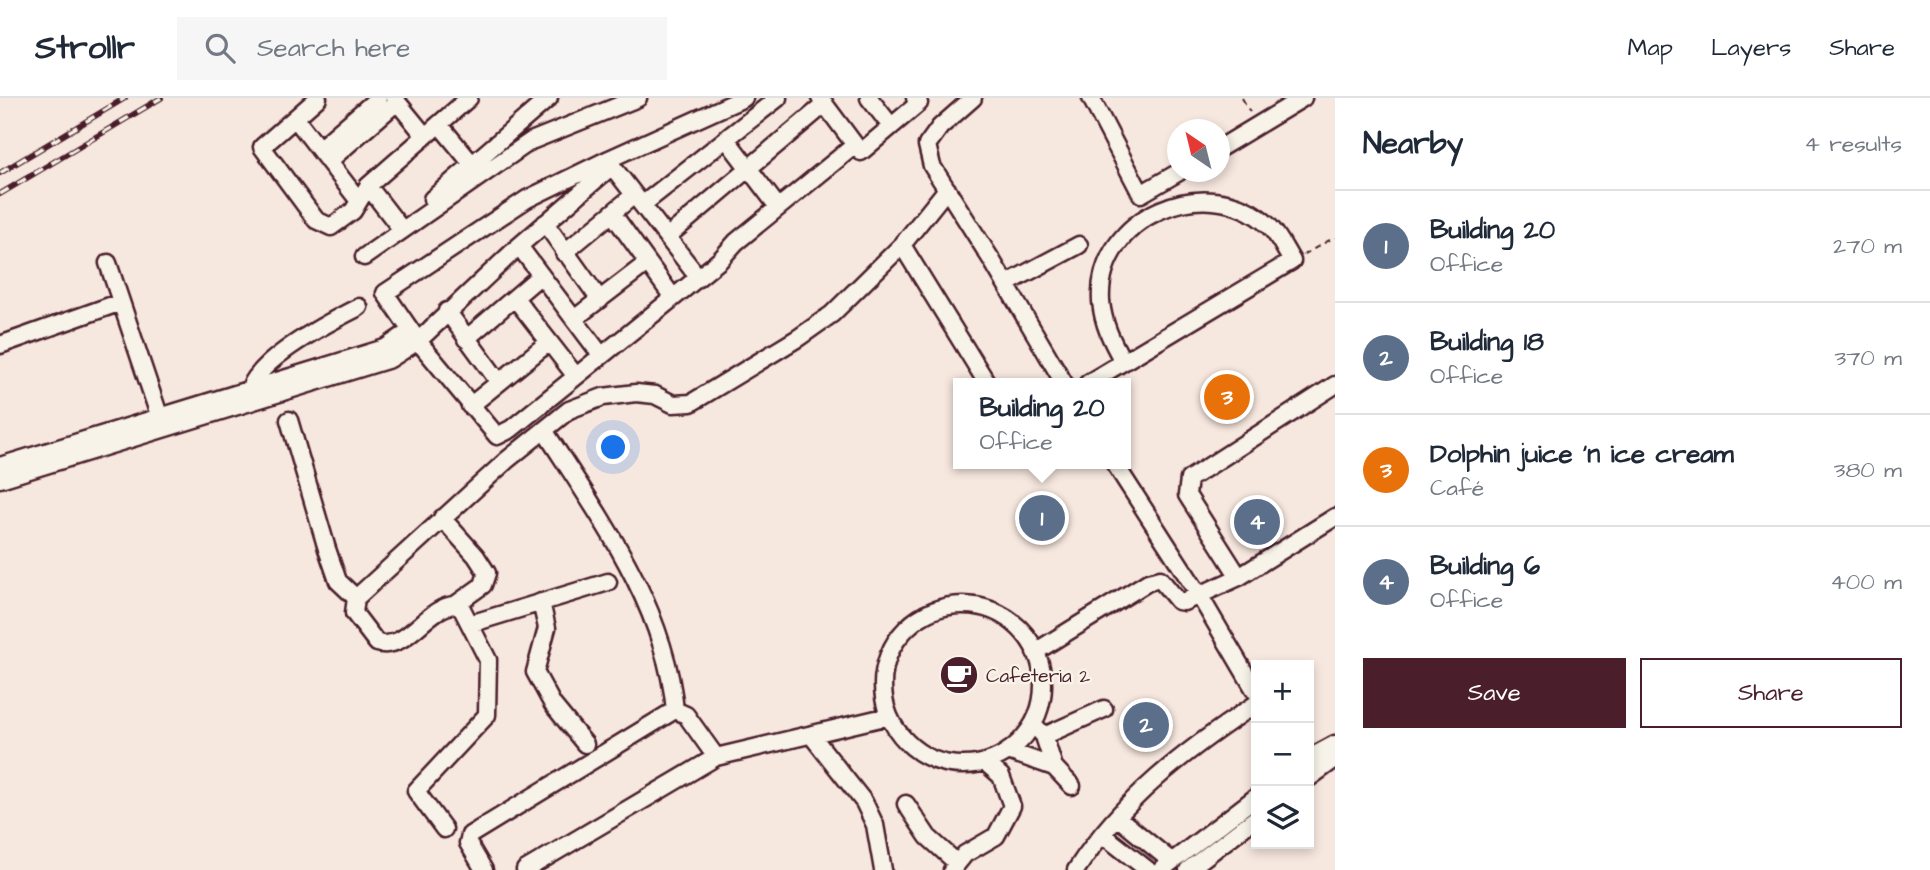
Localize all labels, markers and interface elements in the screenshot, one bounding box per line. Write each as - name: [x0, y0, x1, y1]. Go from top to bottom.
- search box: [177, 17, 667, 80]
- text: Strollr: [35, 25, 135, 71]
- icon: search: [201, 29, 239, 67]
- text: Search here: [257, 30, 410, 66]
- text: Map: [1628, 31, 1673, 65]
- text: Layers: [1711, 31, 1791, 65]
- text: Share: [1829, 31, 1895, 65]
- north arrow: [1167, 119, 1230, 182]
- text: Nearby: [1363, 123, 1463, 165]
- text: 4 results: [1804, 128, 1902, 160]
- text: Building 20: [1430, 212, 1555, 248]
- text: 1: [1385, 230, 1387, 262]
- text: 270 m: [1833, 230, 1902, 262]
- text: Office: [1430, 248, 1503, 280]
- text: Building 18: [1430, 324, 1544, 360]
- text: 2: [1379, 342, 1393, 374]
- text: 370 m: [1835, 342, 1902, 374]
- text: Office: [1430, 360, 1503, 392]
- pin: 3: [1204, 371, 1250, 423]
- popup: [953, 378, 1131, 469]
- text: Building 20: [979, 390, 1105, 426]
- text: Office: [979, 426, 1053, 458]
- your location: [596, 430, 630, 464]
- text: Dolphin juice 'n ice cream: [1430, 436, 1734, 472]
- text: 3: [1380, 454, 1392, 486]
- text: 380 m: [1834, 454, 1902, 486]
- text: Café: [1430, 472, 1484, 504]
- pin: 1: [1019, 492, 1065, 544]
- pin: 4: [1234, 496, 1280, 548]
- text: Building 6: [1430, 548, 1540, 584]
- text: 4: [1378, 566, 1394, 598]
- text: 400 m: [1830, 566, 1902, 598]
- text: Office: [1430, 584, 1503, 616]
- cafe icon: Cafeteria 2: [938, 654, 980, 696]
- button: Save: [1363, 658, 1626, 728]
- button: Share: [1640, 658, 1902, 728]
- map controls: [1251, 660, 1314, 849]
- button: +: [1251, 660, 1314, 723]
- place label: Cafeteria 2: [986, 663, 1090, 690]
- pin: 2: [1123, 699, 1169, 751]
- button: −: [1251, 723, 1314, 786]
- button: layers: [1251, 786, 1314, 849]

